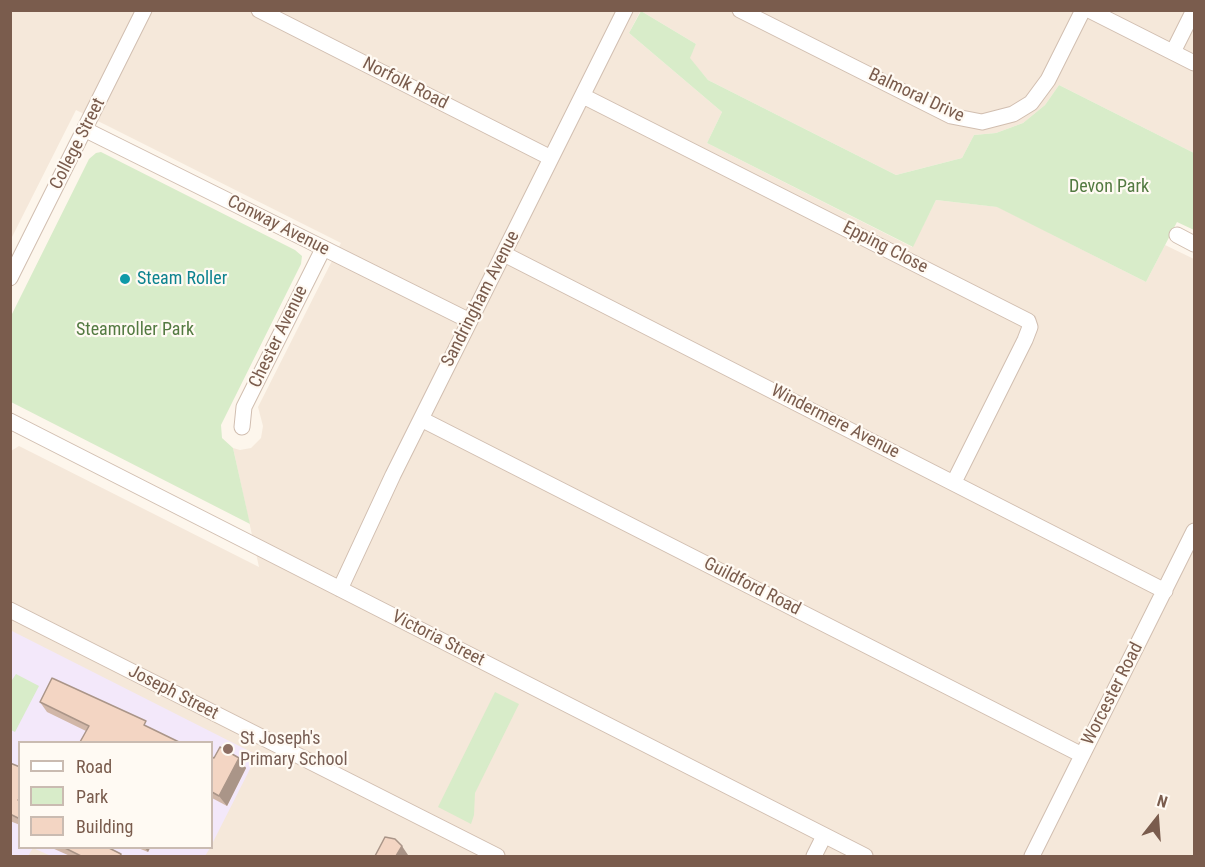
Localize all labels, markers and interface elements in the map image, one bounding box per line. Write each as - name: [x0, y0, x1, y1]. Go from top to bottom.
- street label: Norfolk Road: [359, 53, 451, 115]
- street label: Balmoral Drive: [865, 64, 967, 128]
- street label: College Street: [46, 95, 110, 193]
- park label: Devon Park: [1069, 176, 1149, 198]
- street label: Conway Avenue: [223, 191, 333, 261]
- street label: Epping Close: [839, 217, 931, 279]
- street label: Sandringham Avenue: [437, 227, 525, 371]
- place label: Steam Roller: [137, 268, 227, 290]
- marker: Steam Roller: [118, 272, 132, 286]
- street label: Chester Avenue: [245, 282, 313, 392]
- park label: Steamroller Park: [76, 319, 194, 341]
- street label: Windermere Avenue: [767, 380, 903, 464]
- street label: Guildford Road: [700, 553, 804, 621]
- street label: Victoria Street: [388, 606, 488, 672]
- street label: Worcester Road: [1078, 639, 1148, 749]
- street label: Joseph Street: [124, 661, 222, 725]
- place label: St Joseph's Primary School: [240, 728, 348, 771]
- legend: [18, 741, 213, 849]
- marker: St Joseph's Primary School: [221, 742, 235, 756]
- text: Road: [76, 756, 112, 777]
- text: Park: [76, 786, 108, 807]
- north arrow: [1127, 789, 1187, 849]
- text: N: [1155, 791, 1170, 812]
- text: Building: [76, 816, 133, 837]

